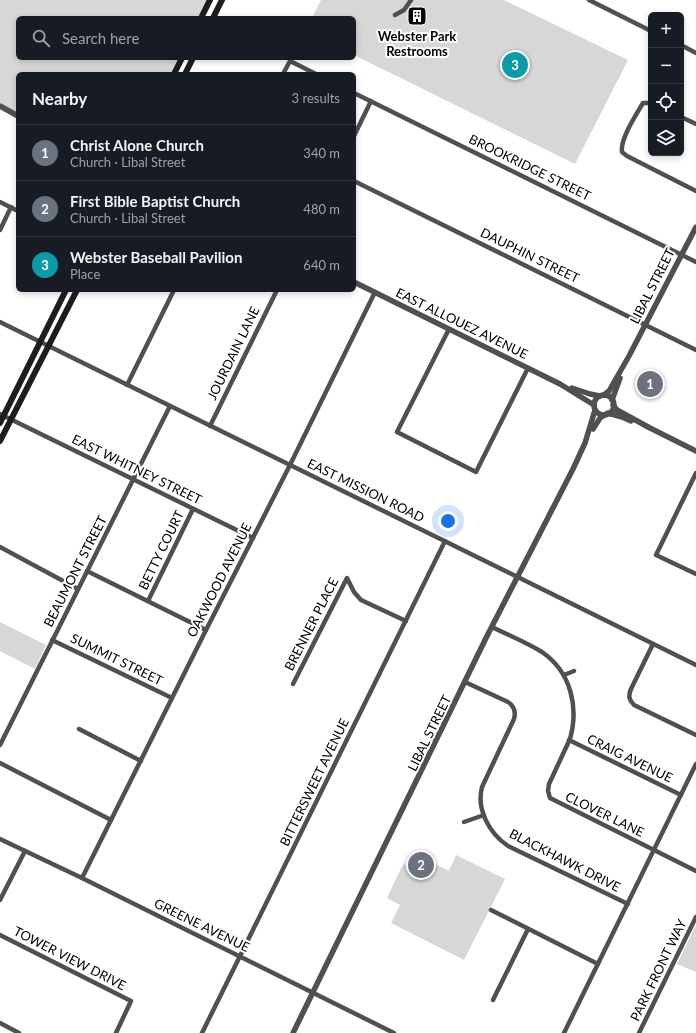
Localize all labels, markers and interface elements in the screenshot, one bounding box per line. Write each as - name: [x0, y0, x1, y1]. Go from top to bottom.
- building icon: Webster Park Restrooms: [406, 5, 428, 27]
- map controls: [648, 12, 684, 156]
- button: +: [648, 12, 684, 48]
- search box: [16, 16, 356, 60]
- icon: search: [30, 27, 52, 49]
- place label: Webster Park Restrooms: [378, 28, 456, 59]
- text: Search here: [62, 29, 139, 47]
- button: −: [648, 48, 684, 84]
- pin: 3: [502, 50, 528, 80]
- button: locate: [648, 84, 684, 120]
- text: Nearby: [32, 88, 87, 109]
- text: 3 results: [292, 90, 340, 106]
- button: layers: [648, 120, 684, 156]
- street label: BROOKRIDGE STREET: [467, 131, 594, 204]
- text: Christ Alone Church: [70, 136, 204, 154]
- text: 1: [41, 145, 49, 161]
- text: 340 m: [303, 145, 340, 161]
- text: Church · Libal Street: [70, 154, 185, 170]
- text: First Bible Baptist Church: [70, 192, 240, 210]
- text: 2: [41, 201, 49, 217]
- text: 480 m: [303, 201, 340, 217]
- text: Church · Libal Street: [70, 210, 185, 226]
- street label: DAUPHIN STREET: [478, 224, 582, 286]
- street label: LIBAL STREET: [626, 245, 678, 326]
- text: Webster Baseball Pavilion: [70, 248, 242, 266]
- text: 3: [41, 257, 49, 273]
- text: 640 m: [303, 257, 340, 273]
- text: Place: [70, 266, 100, 282]
- street label: EAST ALLOUEZ AVENUE: [393, 284, 531, 362]
- street label: JOURDAIN LANE: [203, 304, 263, 402]
- pin: 1: [637, 369, 663, 399]
- street label: EAST WHITNEY STREET: [69, 431, 205, 508]
- street label: EAST MISSION ROAD: [305, 455, 427, 525]
- street label: BETTY COURT: [135, 507, 187, 592]
- your location: [438, 511, 458, 531]
- street label: BEAUMONT STREET: [40, 512, 110, 629]
- street label: OAKWOOD AVENUE: [183, 520, 255, 640]
- street label: BRENNER PLACE: [281, 575, 341, 673]
- street label: SUMMIT STREET: [68, 630, 166, 688]
- street label: LIBAL STREET: [404, 692, 454, 774]
- street label: BITTERSWEET AVENUE: [276, 716, 352, 848]
- street label: CRAIG AVENUE: [585, 730, 675, 786]
- street label: CLOVER LANE: [563, 788, 647, 840]
- street label: BLACKHAWK DRIVE: [507, 825, 623, 895]
- pin: 2: [408, 850, 434, 880]
- street label: GREENE AVENUE: [152, 895, 252, 955]
- street label: PARK FRONT WAY: [626, 916, 690, 1023]
- street label: TOWER VIEW DRIVE: [11, 923, 129, 993]

